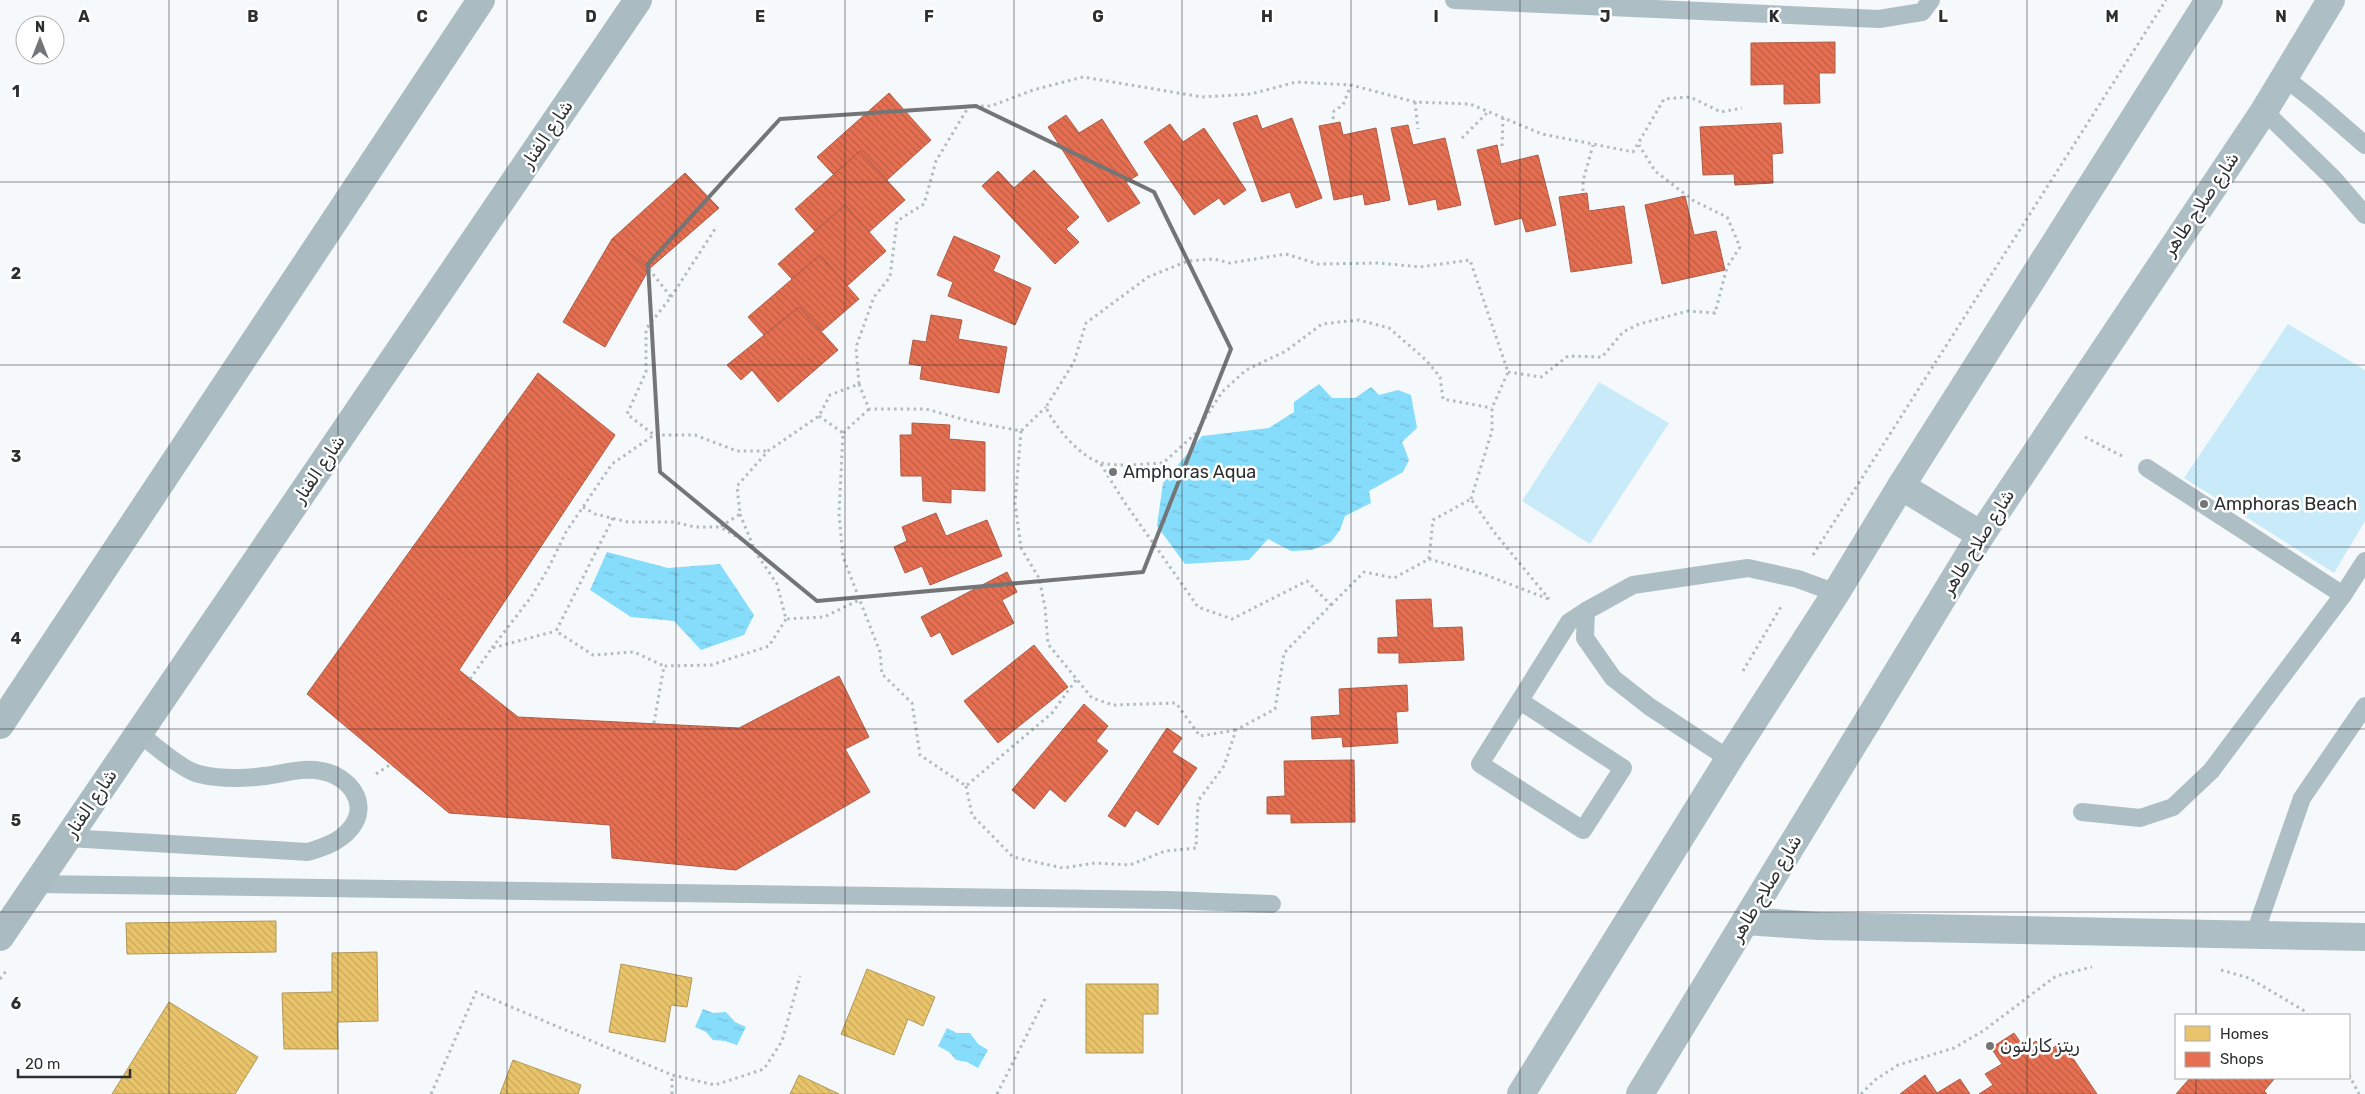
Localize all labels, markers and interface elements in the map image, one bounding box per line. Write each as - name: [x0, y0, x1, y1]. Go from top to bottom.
- text: A: [78, 7, 90, 26]
- text: B: [247, 7, 259, 26]
- text: C: [416, 7, 428, 26]
- text: D: [585, 7, 597, 26]
- text: E: [755, 7, 765, 26]
- text: F: [924, 7, 934, 26]
- text: G: [1092, 7, 1104, 26]
- text: H: [1261, 7, 1273, 26]
- text: I: [1433, 7, 1439, 26]
- text: J: [1600, 7, 1610, 26]
- text: K: [1769, 7, 1780, 26]
- text: L: [1938, 7, 1948, 26]
- text: M: [2105, 7, 2119, 26]
- text: N: [2275, 7, 2287, 26]
- north arrow: [15, 15, 65, 65]
- text: N: [35, 19, 45, 36]
- text: 1: [12, 82, 20, 101]
- street label: شارع الفنار: [516, 96, 579, 174]
- street label: شارع صلاح طاهر: [2158, 148, 2245, 261]
- text: 2: [11, 264, 21, 283]
- street label: شارع الفنار: [288, 431, 351, 509]
- text: 3: [11, 447, 21, 466]
- place label: Amphoras Aqua: [1123, 461, 1256, 483]
- marker: Amphoras Aqua: [1107, 466, 1119, 478]
- street label: شارع صلاح طاهر: [1936, 485, 2020, 600]
- place label: Amphoras Beach: [2214, 493, 2357, 515]
- marker: Amphoras Beach: [2198, 498, 2210, 510]
- text: 4: [11, 629, 22, 648]
- street label: شارع الفنار: [60, 765, 123, 843]
- text: 5: [11, 811, 21, 830]
- street label: شارع صلاح طاهر: [1725, 831, 1807, 947]
- text: 6: [11, 994, 21, 1013]
- legend: [2175, 1014, 2350, 1079]
- text: Homes: [2220, 1025, 2269, 1043]
- place label: ريتز كارلتون: [2000, 1035, 2080, 1057]
- marker: ريتز كارلتون: [1984, 1040, 1996, 1052]
- scale bar: [18, 1046, 130, 1078]
- text: Shops: [2220, 1050, 2264, 1068]
- text: 20 m: [25, 1055, 60, 1073]

